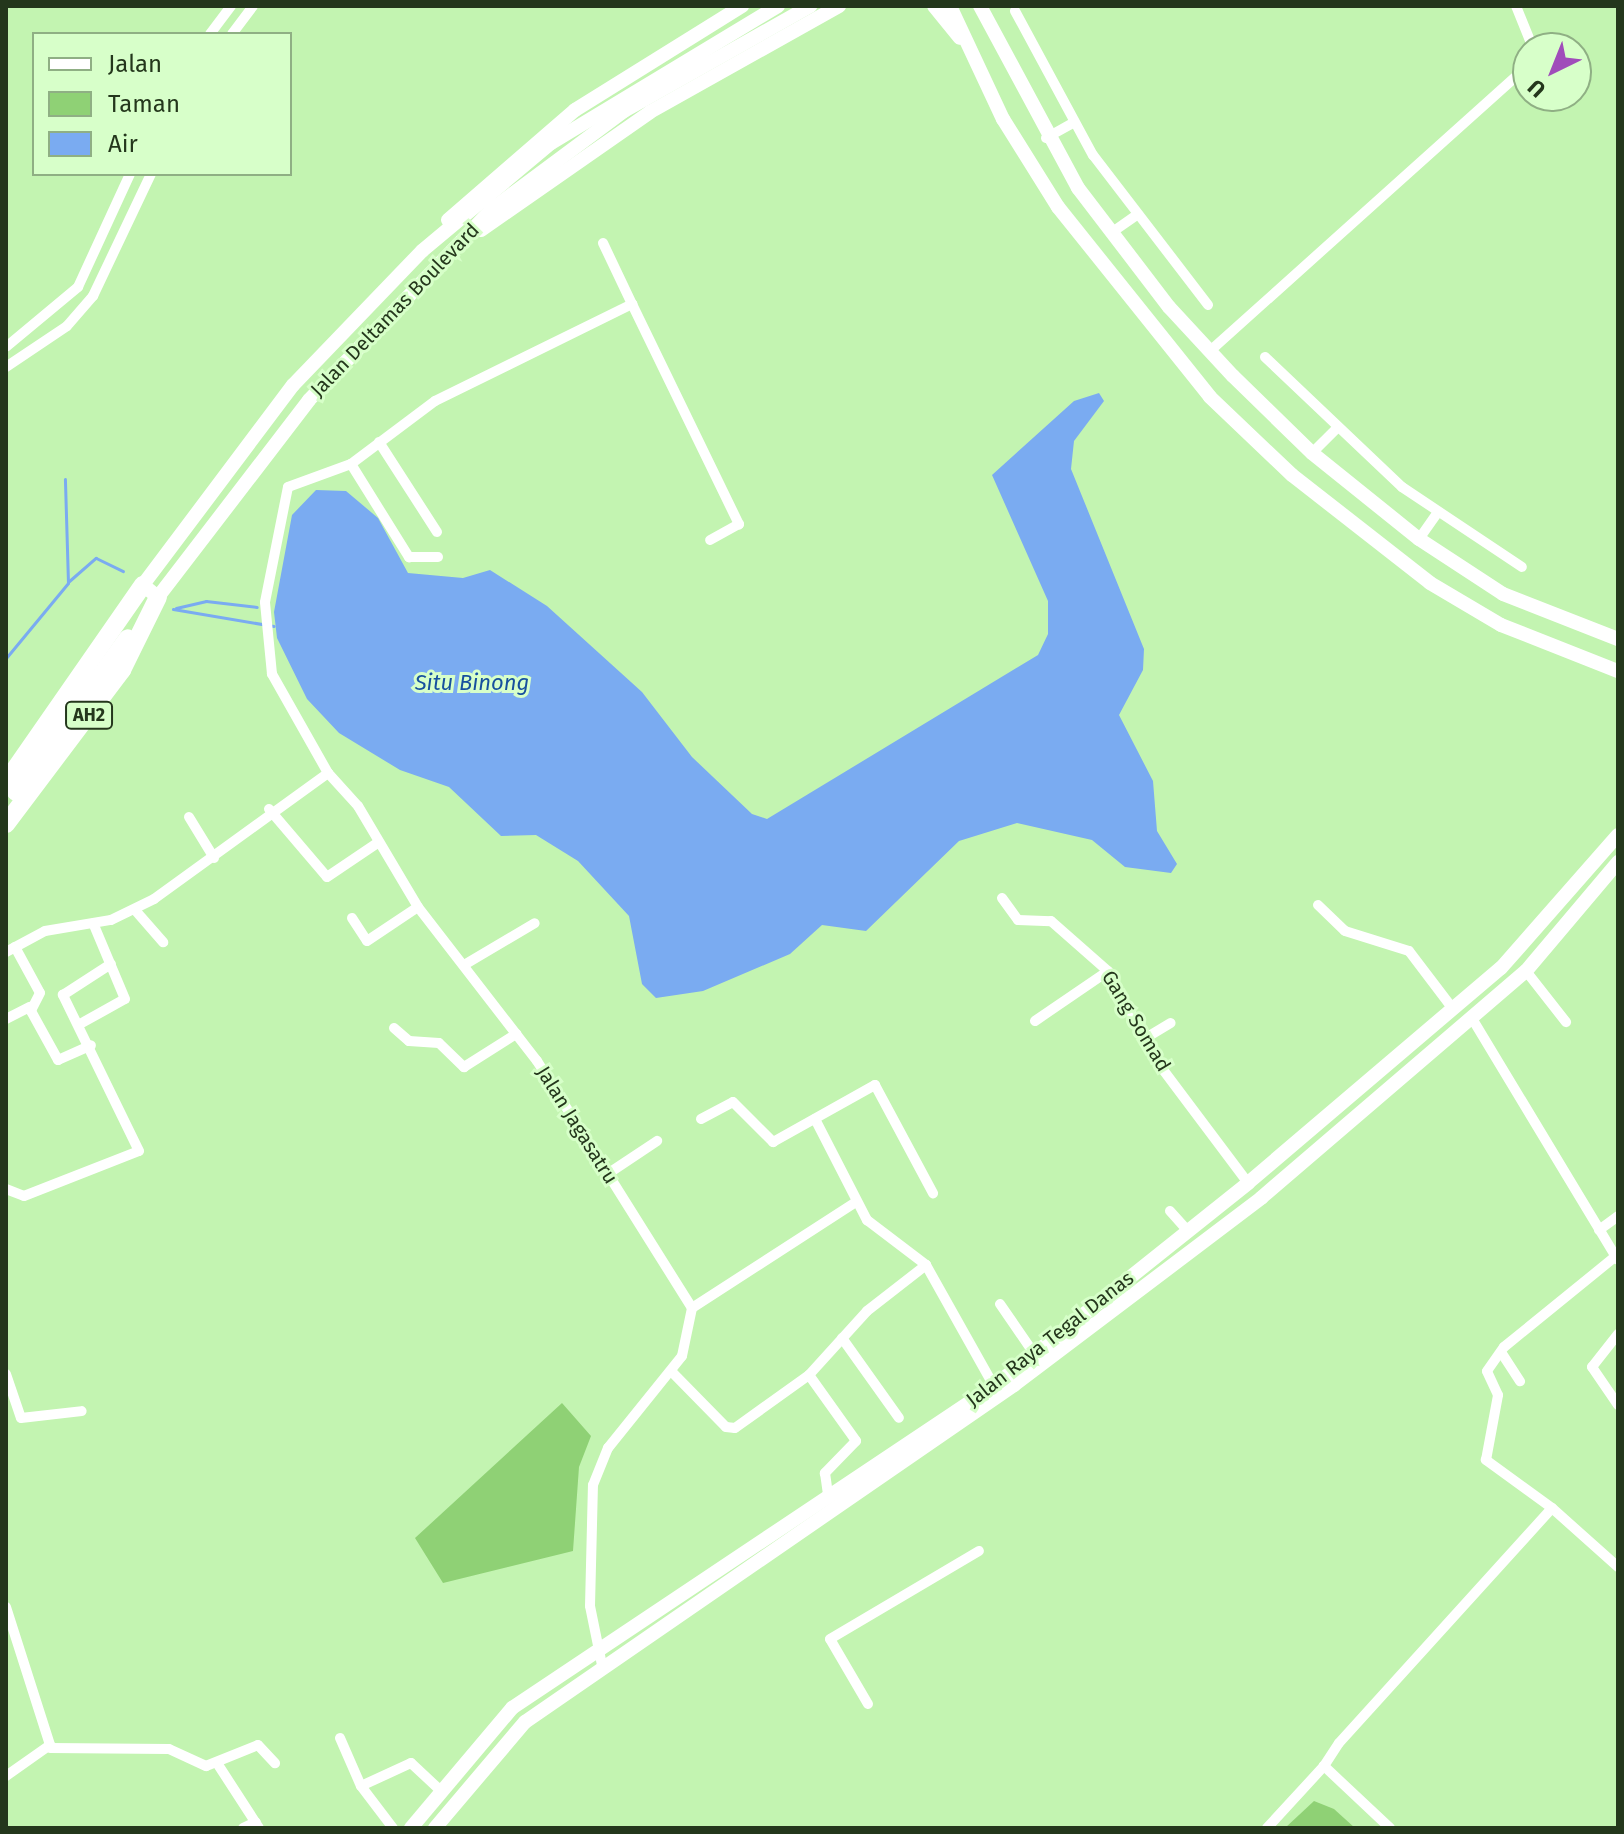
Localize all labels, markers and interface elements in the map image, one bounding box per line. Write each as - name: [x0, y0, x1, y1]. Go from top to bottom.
- legend: [32, 32, 292, 176]
- north arrow: [1512, 32, 1592, 112]
- text: Jalan: [108, 50, 162, 78]
- text: U: [1522, 74, 1551, 103]
- text: Taman: [108, 90, 180, 118]
- text: Air: [108, 130, 138, 158]
- street label: Jalan Deltamas Boulevard: [306, 218, 484, 402]
- water label: Situ Binong: [415, 670, 529, 696]
- road number: AH2: [65, 701, 113, 729]
- street label: Gang Somad: [1096, 966, 1176, 1076]
- street label: Jalan Jagasatru: [531, 1062, 623, 1188]
- street label: Jalan Raya Tegal Danas: [961, 1266, 1139, 1412]

